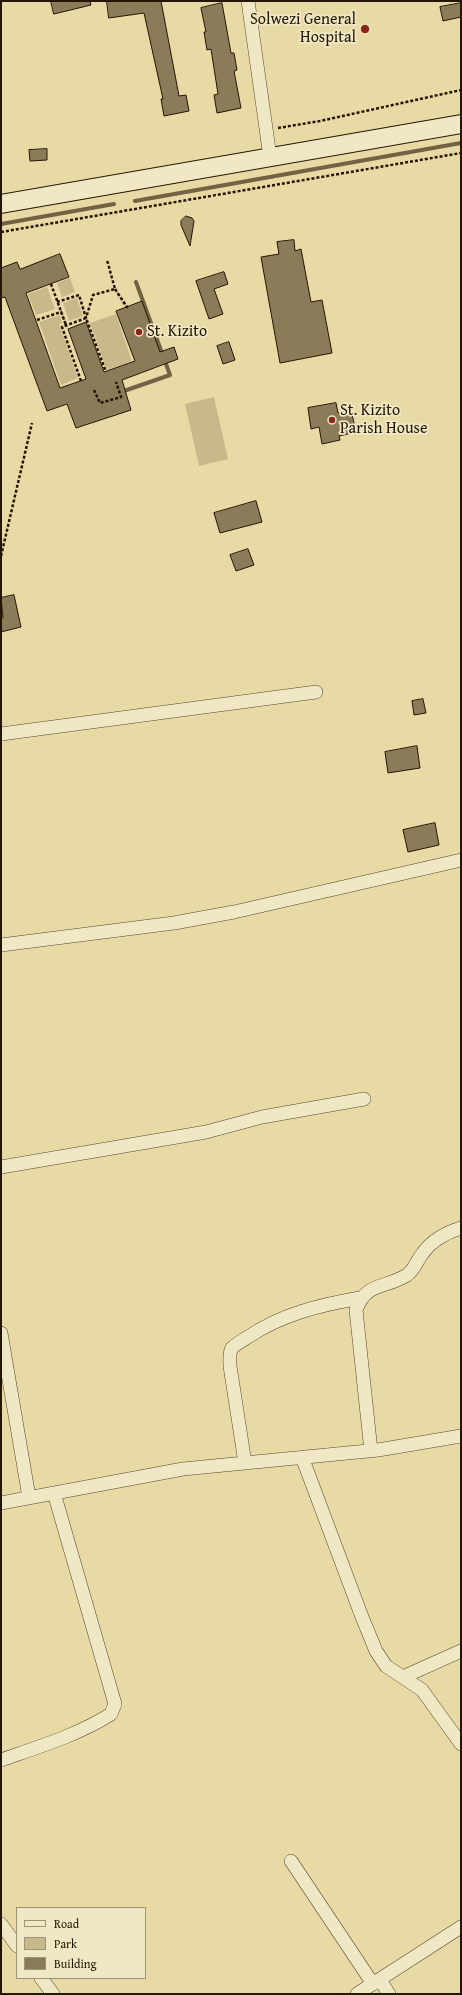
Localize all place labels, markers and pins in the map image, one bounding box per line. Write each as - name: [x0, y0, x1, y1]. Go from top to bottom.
- place label: Solwezi General Hospital: [250, 10, 356, 48]
- marker: Solwezi General Hospital: [359, 23, 371, 35]
- place label: St. Kizito: [147, 322, 207, 342]
- marker: St. Kizito: [134, 327, 144, 337]
- place label: St. Kizito Parish House: [340, 401, 427, 439]
- marker: St. Kizito Parish House: [327, 415, 337, 425]

